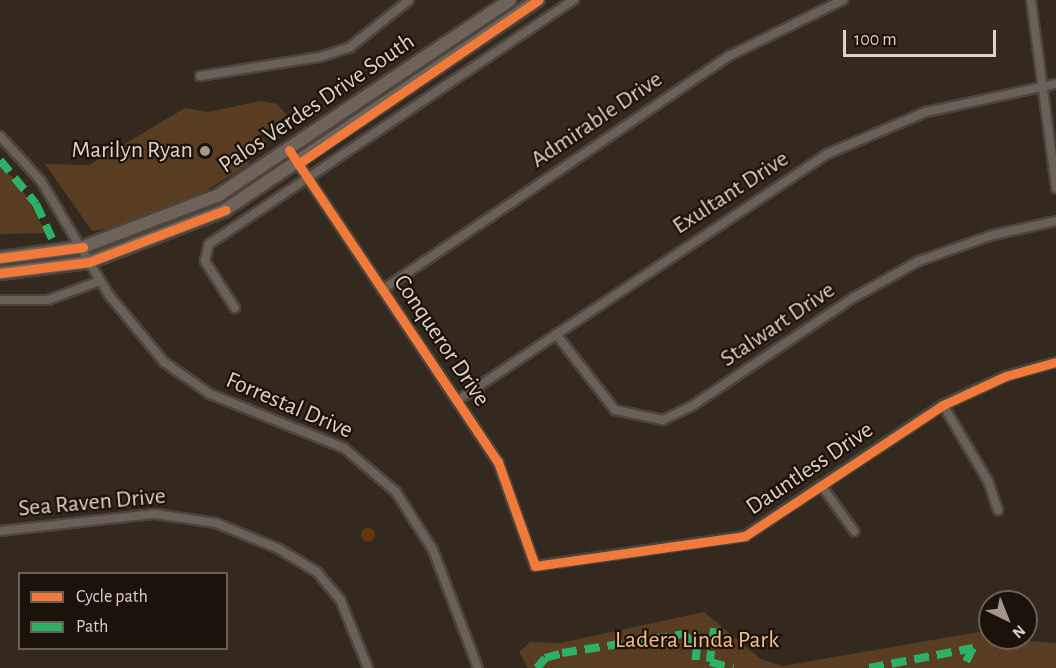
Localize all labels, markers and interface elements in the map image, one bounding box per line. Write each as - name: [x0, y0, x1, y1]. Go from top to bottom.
- scale bar: [846, 18, 999, 56]
- street label: Palos Verdes Drive South: [214, 28, 420, 180]
- text: 100 m: [854, 31, 897, 49]
- street label: Admirable Drive: [526, 65, 668, 175]
- place label: Marilyn Ryan: [71, 137, 193, 165]
- marker: Marilyn Ryan: [198, 144, 212, 158]
- street label: Exultant Drive: [668, 145, 794, 241]
- street label: Conqueror Drive: [386, 270, 496, 412]
- street label: Stalwart Drive: [715, 276, 841, 374]
- street label: Forrestal Drive: [221, 366, 357, 446]
- street label: Dauntless Drive: [741, 416, 879, 522]
- street label: Sea Raven Drive: [17, 482, 167, 524]
- legend: [18, 572, 228, 650]
- text: Cycle path: [76, 588, 148, 606]
- north arrow: [978, 590, 1038, 650]
- text: Path: [76, 618, 108, 636]
- text: N: [1009, 622, 1028, 641]
- park label: Ladera Linda Park: [615, 627, 779, 655]

